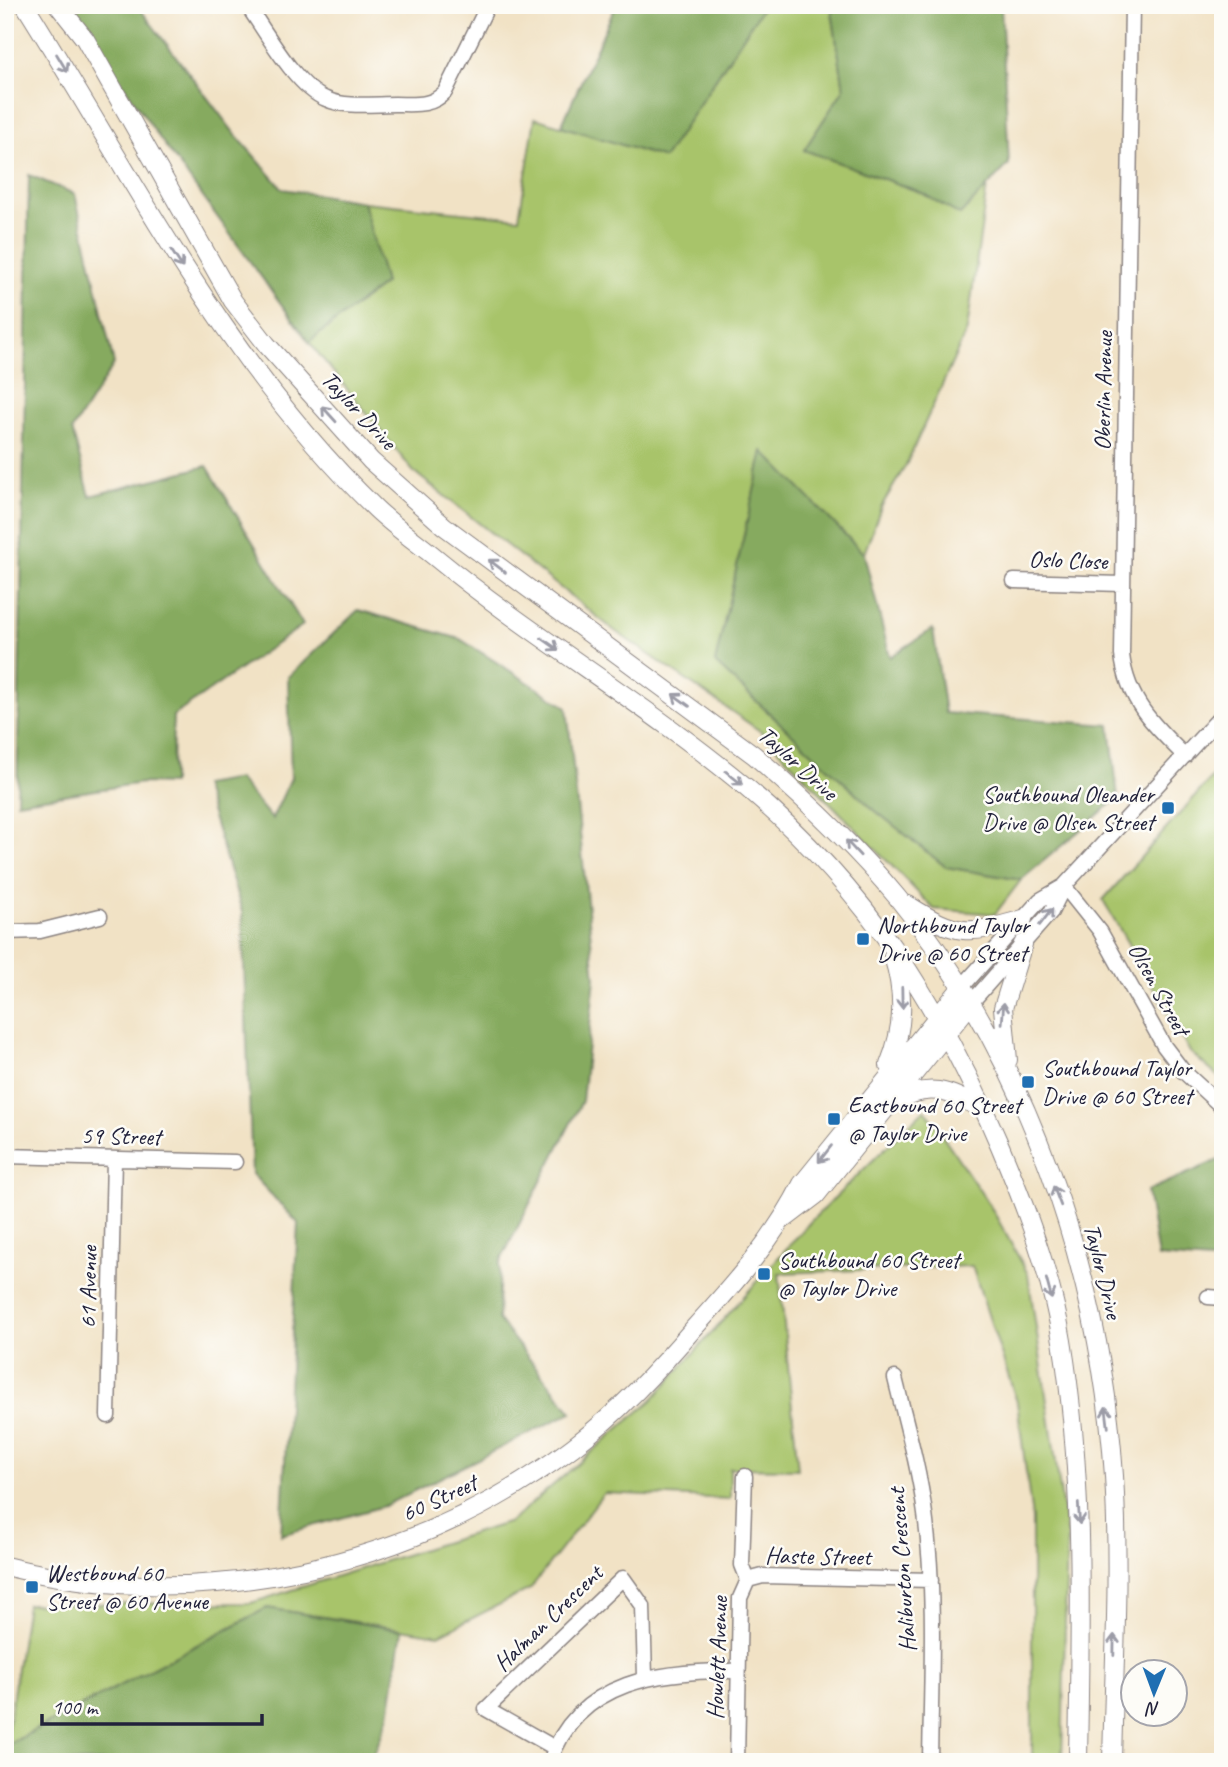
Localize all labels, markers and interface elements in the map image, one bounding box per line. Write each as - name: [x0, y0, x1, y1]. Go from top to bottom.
- one-way arrow: [55, 53, 69, 73]
- one-way arrow: [170, 249, 184, 268]
- street label: Oberlin Avenue: [1087, 329, 1119, 451]
- street label: Taylor Drive: [315, 364, 405, 457]
- one-way arrow: [321, 405, 337, 423]
- street label: Oslo Close: [1028, 544, 1110, 576]
- one-way arrow: [488, 559, 507, 574]
- one-way arrow: [540, 637, 559, 651]
- one-way arrow: [672, 693, 691, 707]
- street label: Taylor Drive: [752, 719, 846, 808]
- one-way arrow: [724, 770, 742, 785]
- place label: Southbound Oleander Drive @ Olsen Street: [982, 779, 1157, 837]
- marker: Southbound Oleander Drive @ Olsen Street: [1160, 800, 1176, 816]
- one-way arrow: [845, 840, 862, 857]
- one-way arrow: [1039, 908, 1054, 926]
- place label: Northbound Taylor Drive @ 60 Street: [877, 910, 1032, 968]
- marker: Northbound Taylor Drive @ 60 Street: [855, 931, 871, 947]
- street label: Olsen Street: [1121, 937, 1198, 1043]
- one-way arrow: [895, 986, 908, 1009]
- one-way arrow: [997, 1003, 1010, 1025]
- place label: Southbound Taylor Drive @ 60 Street: [1042, 1053, 1195, 1111]
- marker: Southbound Taylor Drive @ 60 Street: [1020, 1074, 1036, 1090]
- place label: Eastbound 60 Street @ Taylor Drive: [848, 1090, 1024, 1148]
- marker: Eastbound 60 Street @ Taylor Drive: [826, 1111, 842, 1127]
- street label: 59 Street: [81, 1120, 164, 1152]
- one-way arrow: [818, 1145, 833, 1163]
- one-way arrow: [1050, 1186, 1063, 1208]
- street label: Taylor Drive: [1077, 1220, 1130, 1324]
- street label: 61 Avenue: [72, 1243, 104, 1329]
- place label: Southbound 60 Street @ Taylor Drive: [778, 1245, 962, 1303]
- marker: Southbound 60 Street @ Taylor Drive: [756, 1266, 772, 1282]
- one-way arrow: [1044, 1278, 1057, 1300]
- one-way arrow: [1100, 1407, 1113, 1429]
- street label: 60 Street: [397, 1466, 484, 1528]
- street label: Haliburton Crescent: [881, 1485, 923, 1653]
- one-way arrow: [1073, 1502, 1086, 1525]
- street label: Haste Street: [765, 1540, 873, 1572]
- street label: Halman Crescent: [487, 1557, 610, 1678]
- place label: Westbound 60 Street @ 60 Avenue: [46, 1558, 210, 1616]
- marker: Westbound 60 Street @ 60 Avenue: [24, 1579, 40, 1595]
- street label: Howlett Avenue: [700, 1594, 734, 1720]
- one-way arrow: [1108, 1633, 1121, 1656]
- north arrow: [1120, 1658, 1190, 1728]
- scale bar: [42, 1683, 262, 1727]
- text: 100 m: [52, 1694, 99, 1720]
- text: N: [1144, 1697, 1160, 1721]

